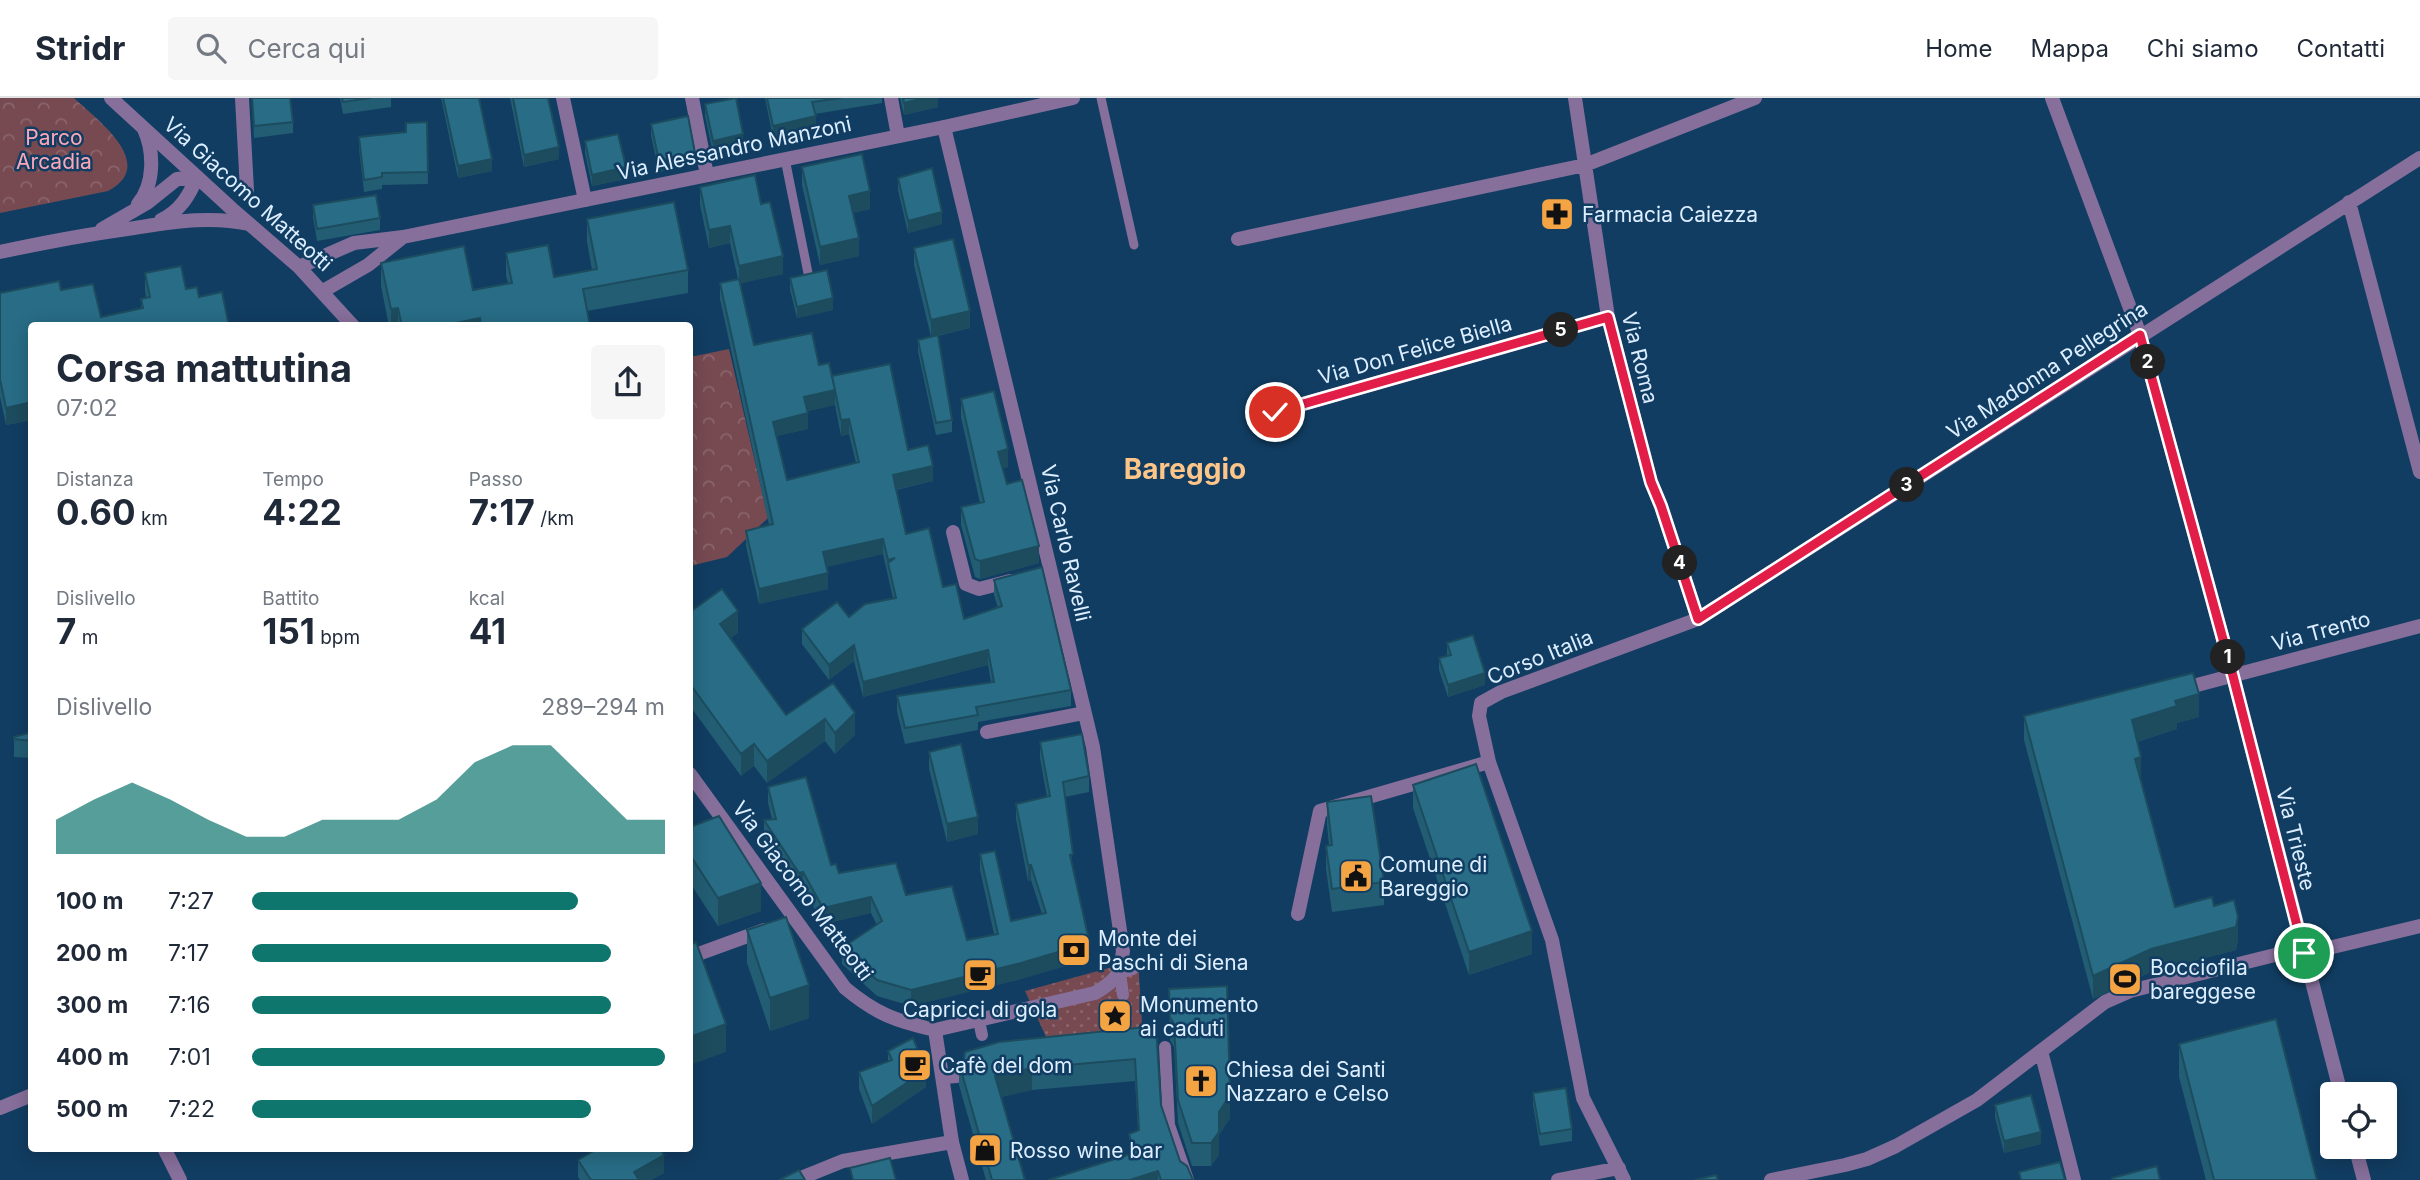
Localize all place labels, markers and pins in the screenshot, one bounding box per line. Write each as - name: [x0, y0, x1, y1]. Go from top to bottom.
- pharmacy icon: Farmacia Caiezza: [1538, 195, 1576, 233]
- place label: Farmacia Caiezza: [1582, 202, 1758, 227]
- pin: 5: [1544, 313, 1578, 348]
- pin: 2: [2130, 344, 2166, 380]
- pin: [1245, 382, 1305, 442]
- pin: 3: [1890, 468, 1924, 502]
- pin: 4: [1662, 546, 1698, 580]
- pin: 1: [2210, 640, 2246, 674]
- place label: Comune di Bareggio: [1380, 852, 1487, 901]
- public building icon: Comune di Bareggio: [1337, 857, 1375, 895]
- pin: [2274, 923, 2334, 983]
- place label: Monte dei Paschi di Siena: [1098, 926, 1249, 975]
- bank icon: Monte dei Paschi di Siena: [1055, 931, 1093, 969]
- place label: Bocciofila bareggese: [2150, 955, 2256, 1004]
- cafe icon: Capricci di gola: [961, 956, 999, 994]
- sports icon: Bocciofila bareggese: [2106, 960, 2144, 998]
- place label: Monumento ai caduti: [1140, 992, 1259, 1041]
- place label: Capricci di gola: [903, 997, 1057, 1022]
- place icon: Monumento ai caduti: [1096, 997, 1134, 1035]
- cafe icon: Cafè del dom: [896, 1046, 934, 1084]
- place label: Cafè del dom: [940, 1053, 1072, 1078]
- place label: Chiesa dei Santi Nazzaro e Celso: [1226, 1057, 1389, 1106]
- church icon: Chiesa dei Santi Nazzaro e Celso: [1182, 1062, 1220, 1100]
- shop icon: Rosso wine bar: [966, 1131, 1004, 1169]
- place label: Rosso wine bar: [1010, 1138, 1162, 1163]

